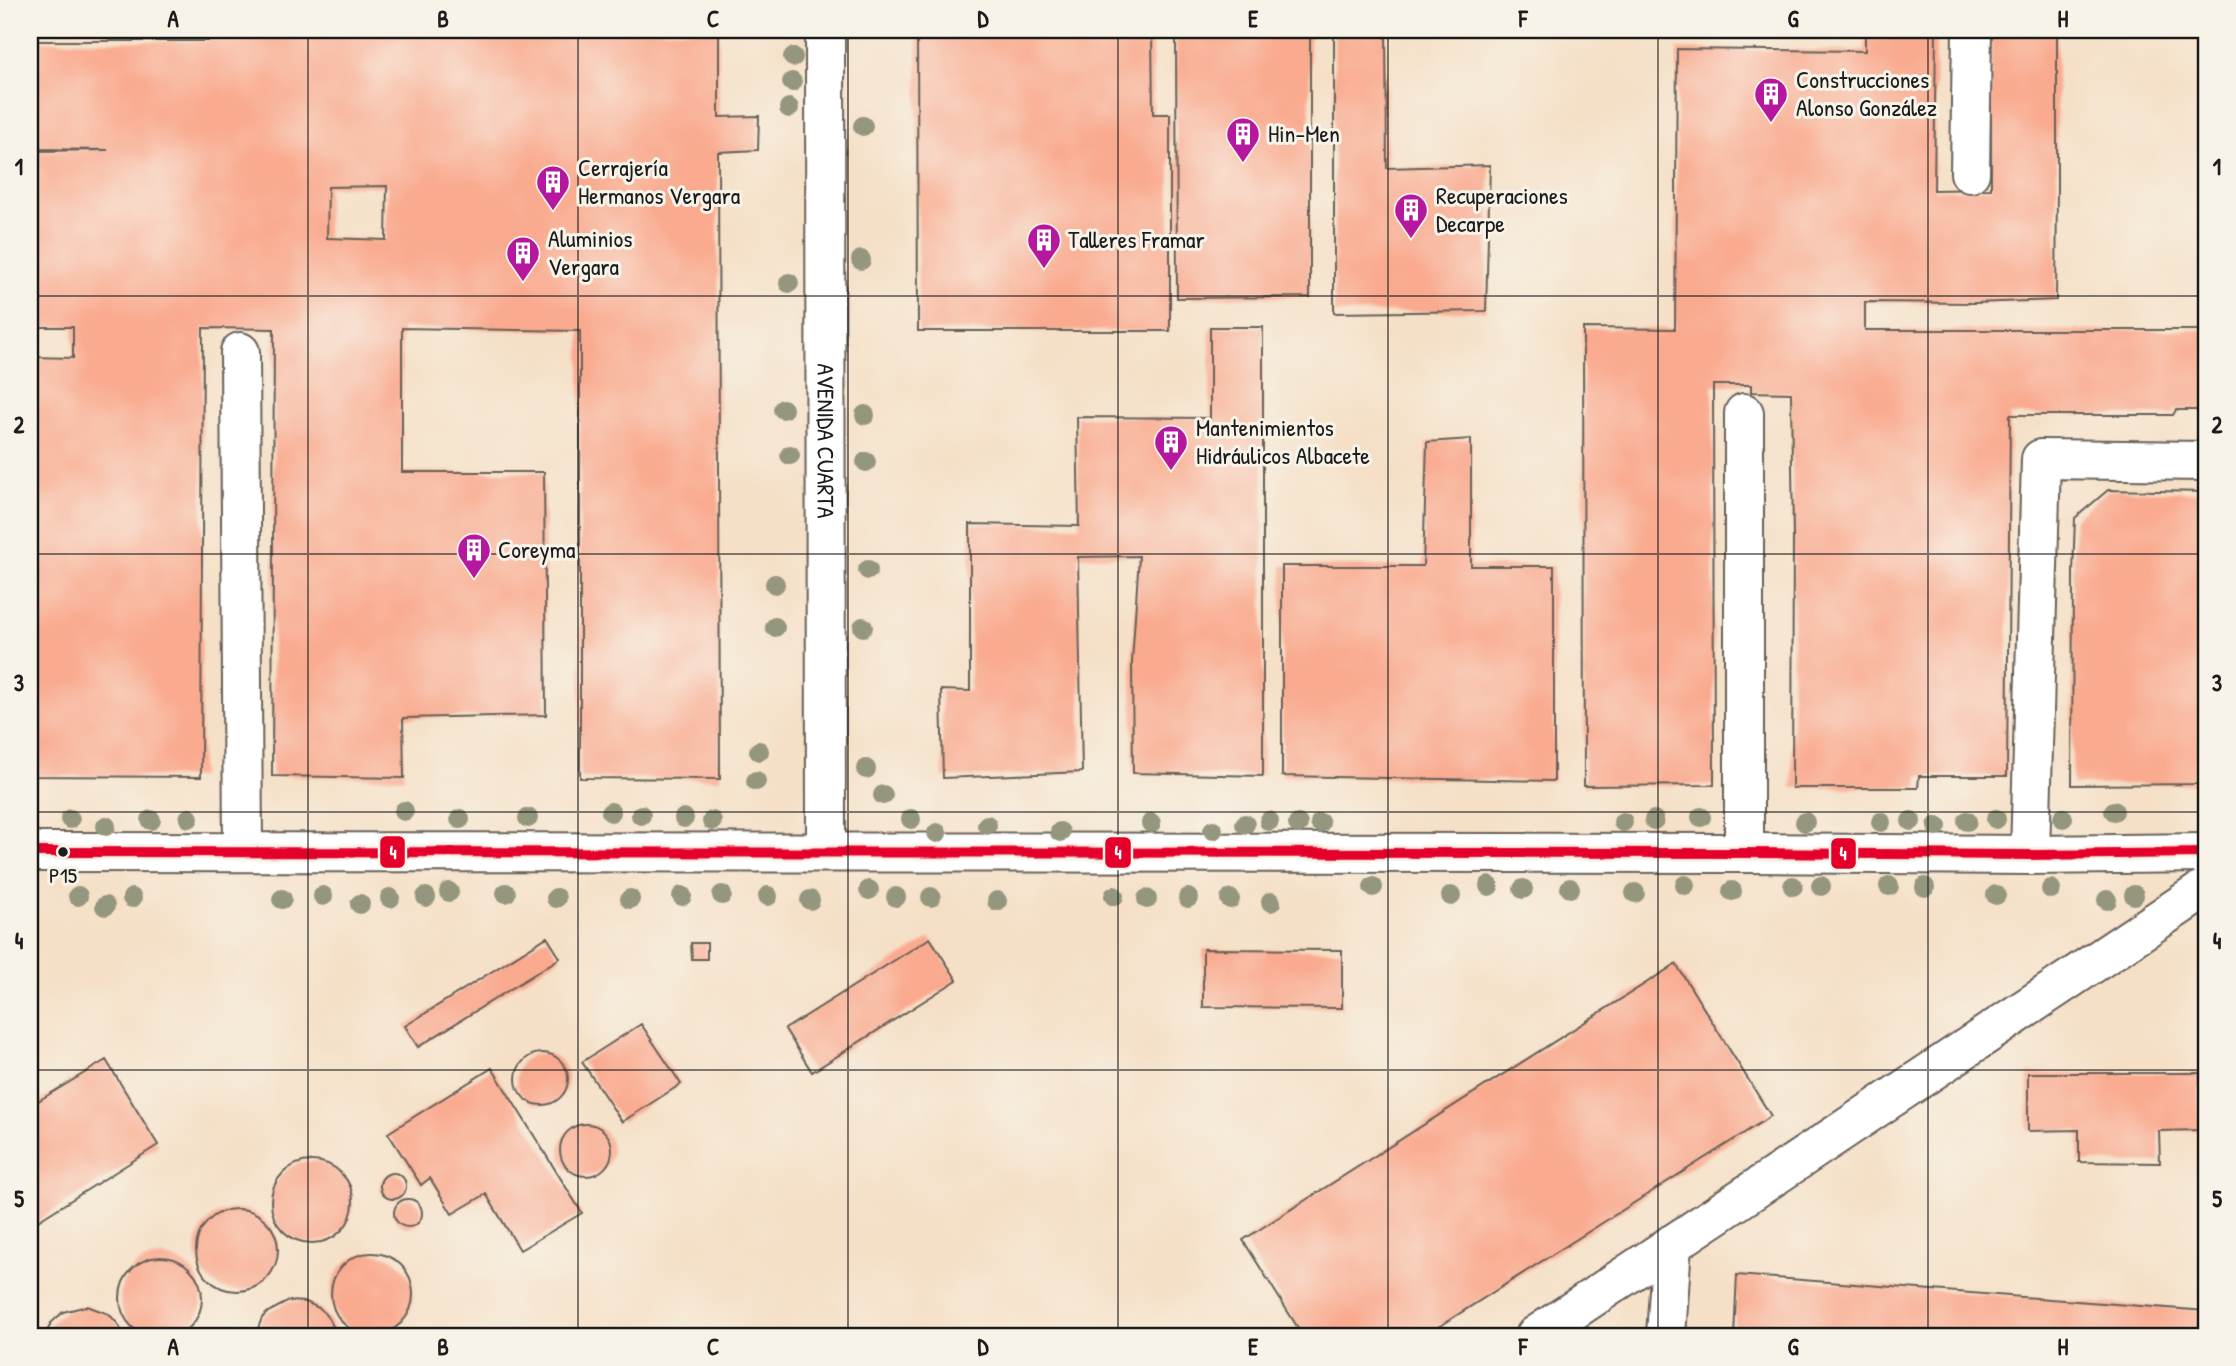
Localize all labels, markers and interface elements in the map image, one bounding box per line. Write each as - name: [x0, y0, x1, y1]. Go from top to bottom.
- text: A: [167, 3, 179, 34]
- text: B: [437, 3, 449, 34]
- text: C: [707, 3, 719, 34]
- text: D: [978, 3, 990, 34]
- text: E: [1248, 3, 1259, 34]
- text: F: [1518, 3, 1529, 34]
- text: G: [1787, 3, 1799, 34]
- text: H: [2058, 3, 2069, 34]
- place label: Construcciones Alonso González: [1796, 63, 1937, 123]
- building icon: Construcciones Alonso González: [1752, 75, 1790, 124]
- building icon: Hin-Men: [1224, 115, 1262, 164]
- place label: Hin-Men: [1268, 117, 1340, 149]
- text: 1: [15, 151, 23, 182]
- place label: Cerrajería Hermanos Vergara: [578, 151, 740, 211]
- text: 1: [2213, 151, 2221, 182]
- building icon: Cerrajería Hermanos Vergara: [534, 163, 572, 212]
- place label: Recuperaciones Decarpe: [1436, 179, 1568, 239]
- building icon: Recuperaciones Decarpe: [1392, 191, 1430, 240]
- building icon: Talleres Framar: [1025, 221, 1063, 270]
- place label: Aluminios Vergara: [548, 222, 633, 282]
- place label: Talleres Framar: [1068, 223, 1205, 255]
- building icon: Aluminios Vergara: [504, 234, 542, 283]
- street label: AVENIDA CUARTA: [810, 364, 843, 519]
- text: 2: [14, 409, 25, 440]
- text: 2: [2212, 409, 2223, 440]
- place label: Mantenimientos Hidráulicos Albacete: [1196, 411, 1370, 471]
- building icon: Mantenimientos Hidráulicos Albacete: [1152, 423, 1190, 472]
- building icon: Coreyma: [455, 531, 493, 580]
- place label: Coreyma: [498, 533, 576, 565]
- text: 3: [14, 667, 24, 698]
- text: 3: [2212, 667, 2222, 698]
- line badge: 4: [379, 835, 406, 869]
- line badge: 4: [1104, 836, 1132, 869]
- line badge: 4: [1830, 837, 1857, 870]
- text: 4: [389, 839, 397, 865]
- text: 4: [1114, 839, 1122, 865]
- text: 4: [1839, 840, 1847, 866]
- marker: P15: [56, 845, 70, 859]
- place label: P15: [49, 860, 77, 890]
- text: 4: [15, 925, 24, 956]
- text: 4: [2213, 925, 2222, 956]
- text: 5: [14, 1183, 24, 1214]
- text: 5: [2212, 1183, 2222, 1214]
- text: A: [167, 1331, 179, 1362]
- text: B: [437, 1331, 449, 1362]
- text: C: [707, 1331, 719, 1362]
- text: D: [978, 1331, 990, 1362]
- text: E: [1248, 1331, 1259, 1362]
- text: F: [1518, 1331, 1529, 1362]
- text: G: [1787, 1331, 1799, 1362]
- text: H: [2058, 1331, 2069, 1362]

